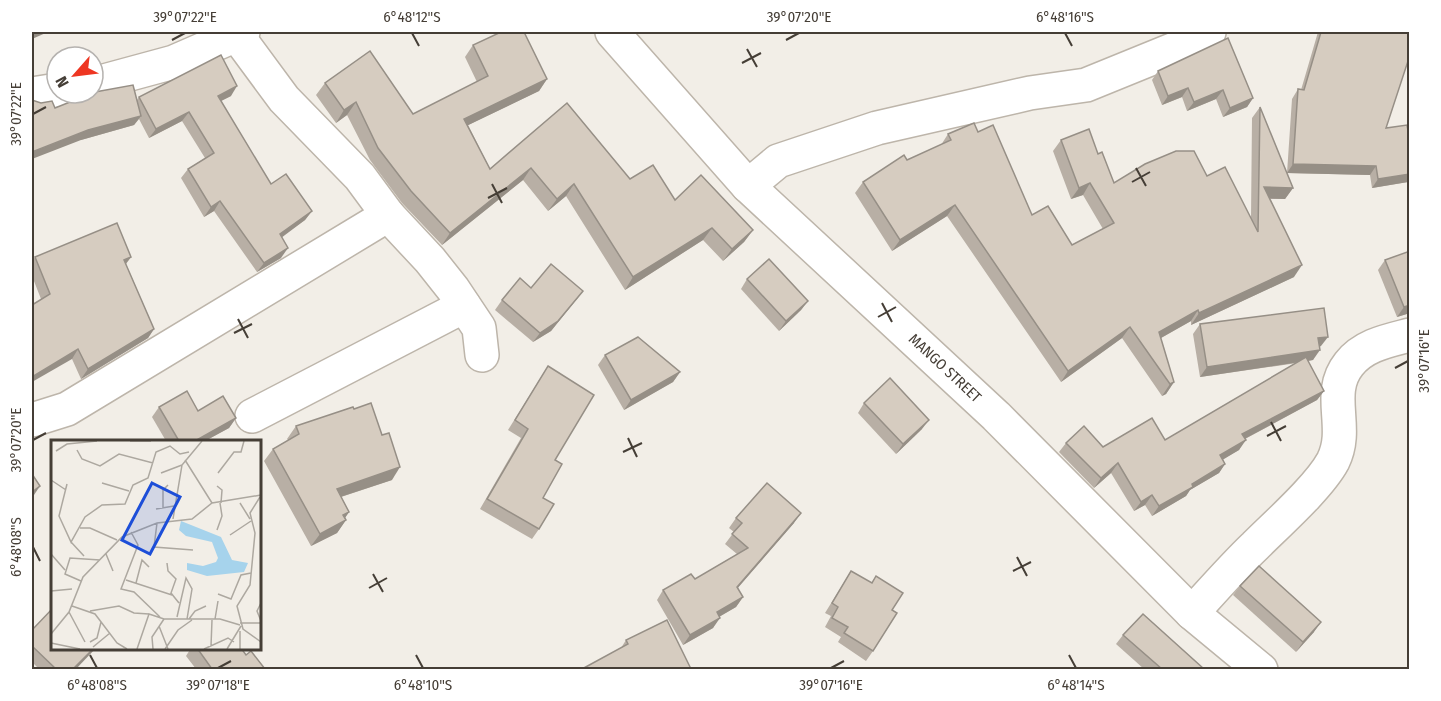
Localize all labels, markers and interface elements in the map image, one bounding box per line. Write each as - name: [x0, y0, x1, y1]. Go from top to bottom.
- text: 39°07'22"E: [153, 8, 217, 26]
- text: 6°48'12"S: [383, 8, 441, 26]
- text: 39°07'20"E: [767, 8, 831, 26]
- text: 6°48'16"S: [1036, 8, 1094, 26]
- north arrow: [45, 45, 105, 105]
- text: N: [52, 73, 73, 91]
- text: 39°07'22"E: [7, 82, 25, 146]
- text: 39°07'16"E: [1415, 329, 1433, 393]
- street label: MANGO STREET: [905, 330, 985, 406]
- text: 39°07'20"E: [7, 408, 25, 472]
- inset map: [51, 440, 261, 650]
- text: 6°48'08"S: [7, 517, 25, 577]
- text: 6°48'08"S: [67, 676, 127, 694]
- text: 39°07'18"E: [186, 676, 250, 694]
- text: 6°48'10"S: [394, 676, 452, 694]
- text: 39°07'16"E: [799, 676, 863, 694]
- text: 6°48'14"S: [1047, 676, 1105, 694]

